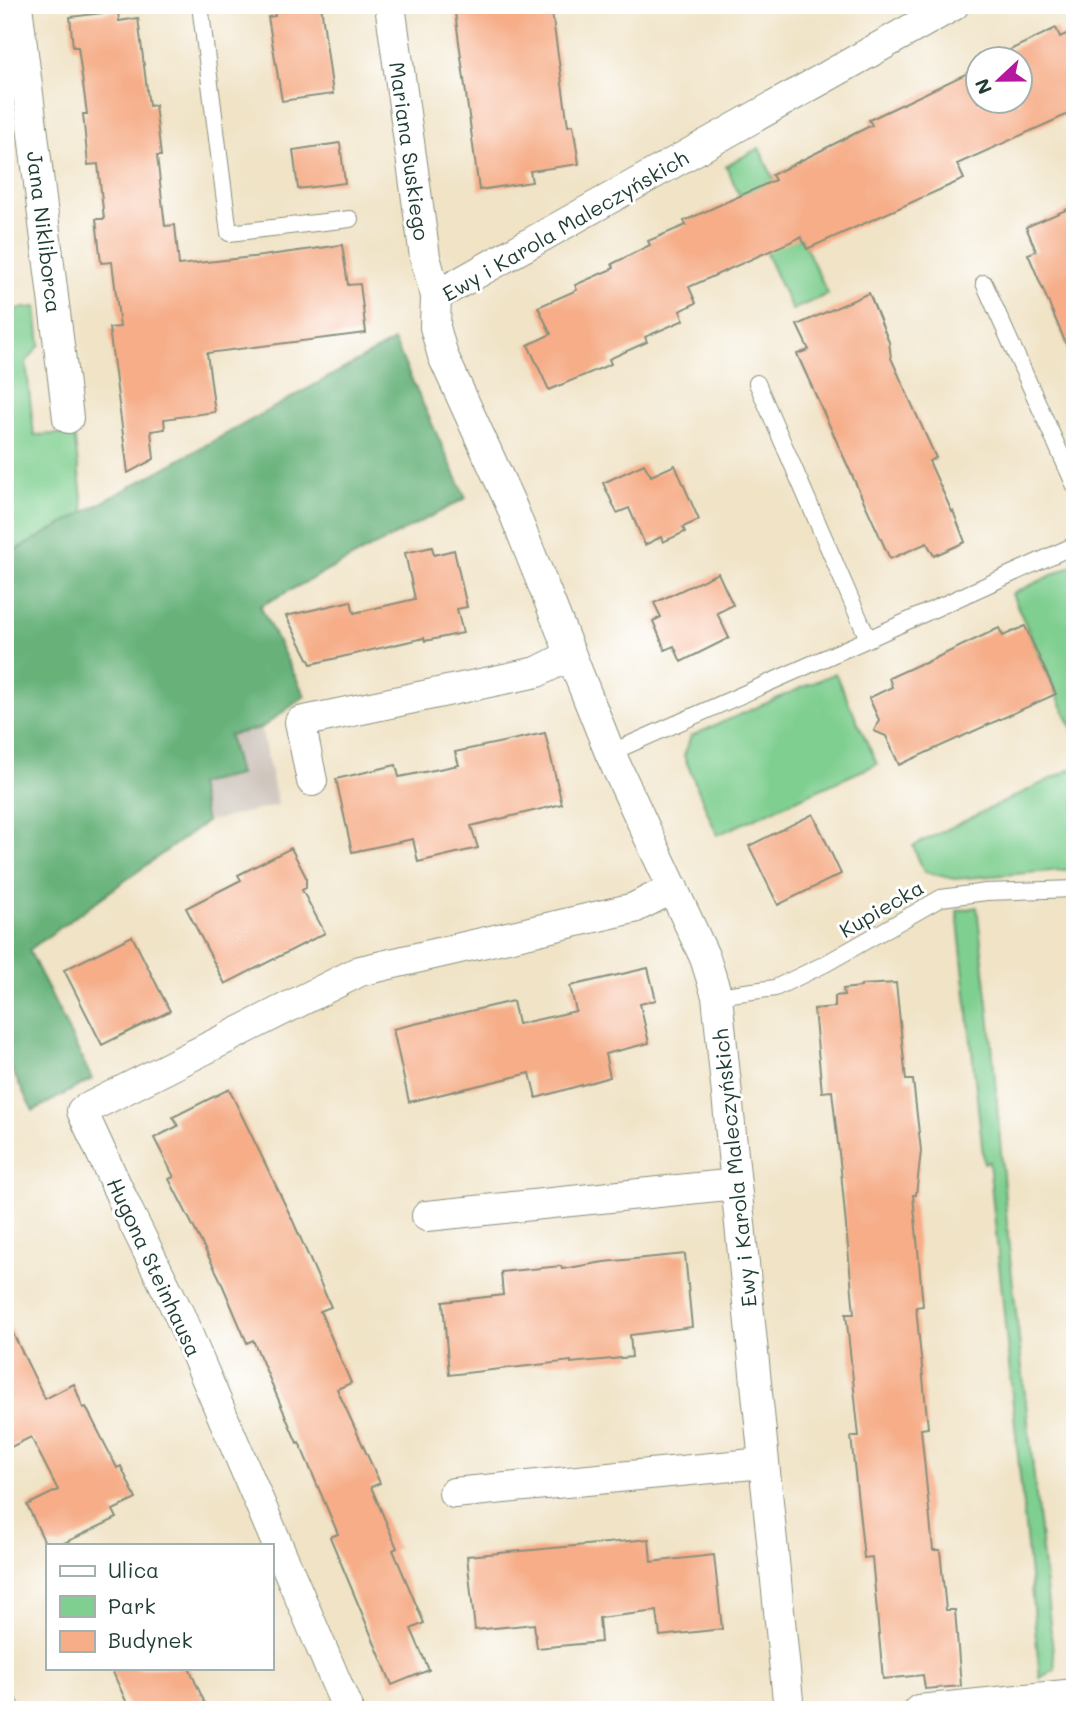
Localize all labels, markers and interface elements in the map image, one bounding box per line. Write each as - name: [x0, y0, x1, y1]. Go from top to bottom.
- north arrow: [964, 46, 1034, 116]
- street label: Mariana Suskiego: [384, 60, 436, 242]
- text: N: [968, 75, 997, 98]
- street label: Ewy i Karola Maleczyńskich: [437, 143, 693, 307]
- street label: Jana Nikliborca: [22, 150, 68, 314]
- street label: Kupiecka: [834, 873, 928, 943]
- street label: Ewy i Karola Maleczyńskich: [706, 1027, 762, 1309]
- street label: Hugona Steinhausa: [102, 1173, 208, 1361]
- legend: [46, 1544, 273, 1670]
- text: Ulica: [108, 1556, 159, 1583]
- text: Park: [108, 1592, 156, 1619]
- text: Budynek: [108, 1626, 193, 1653]

